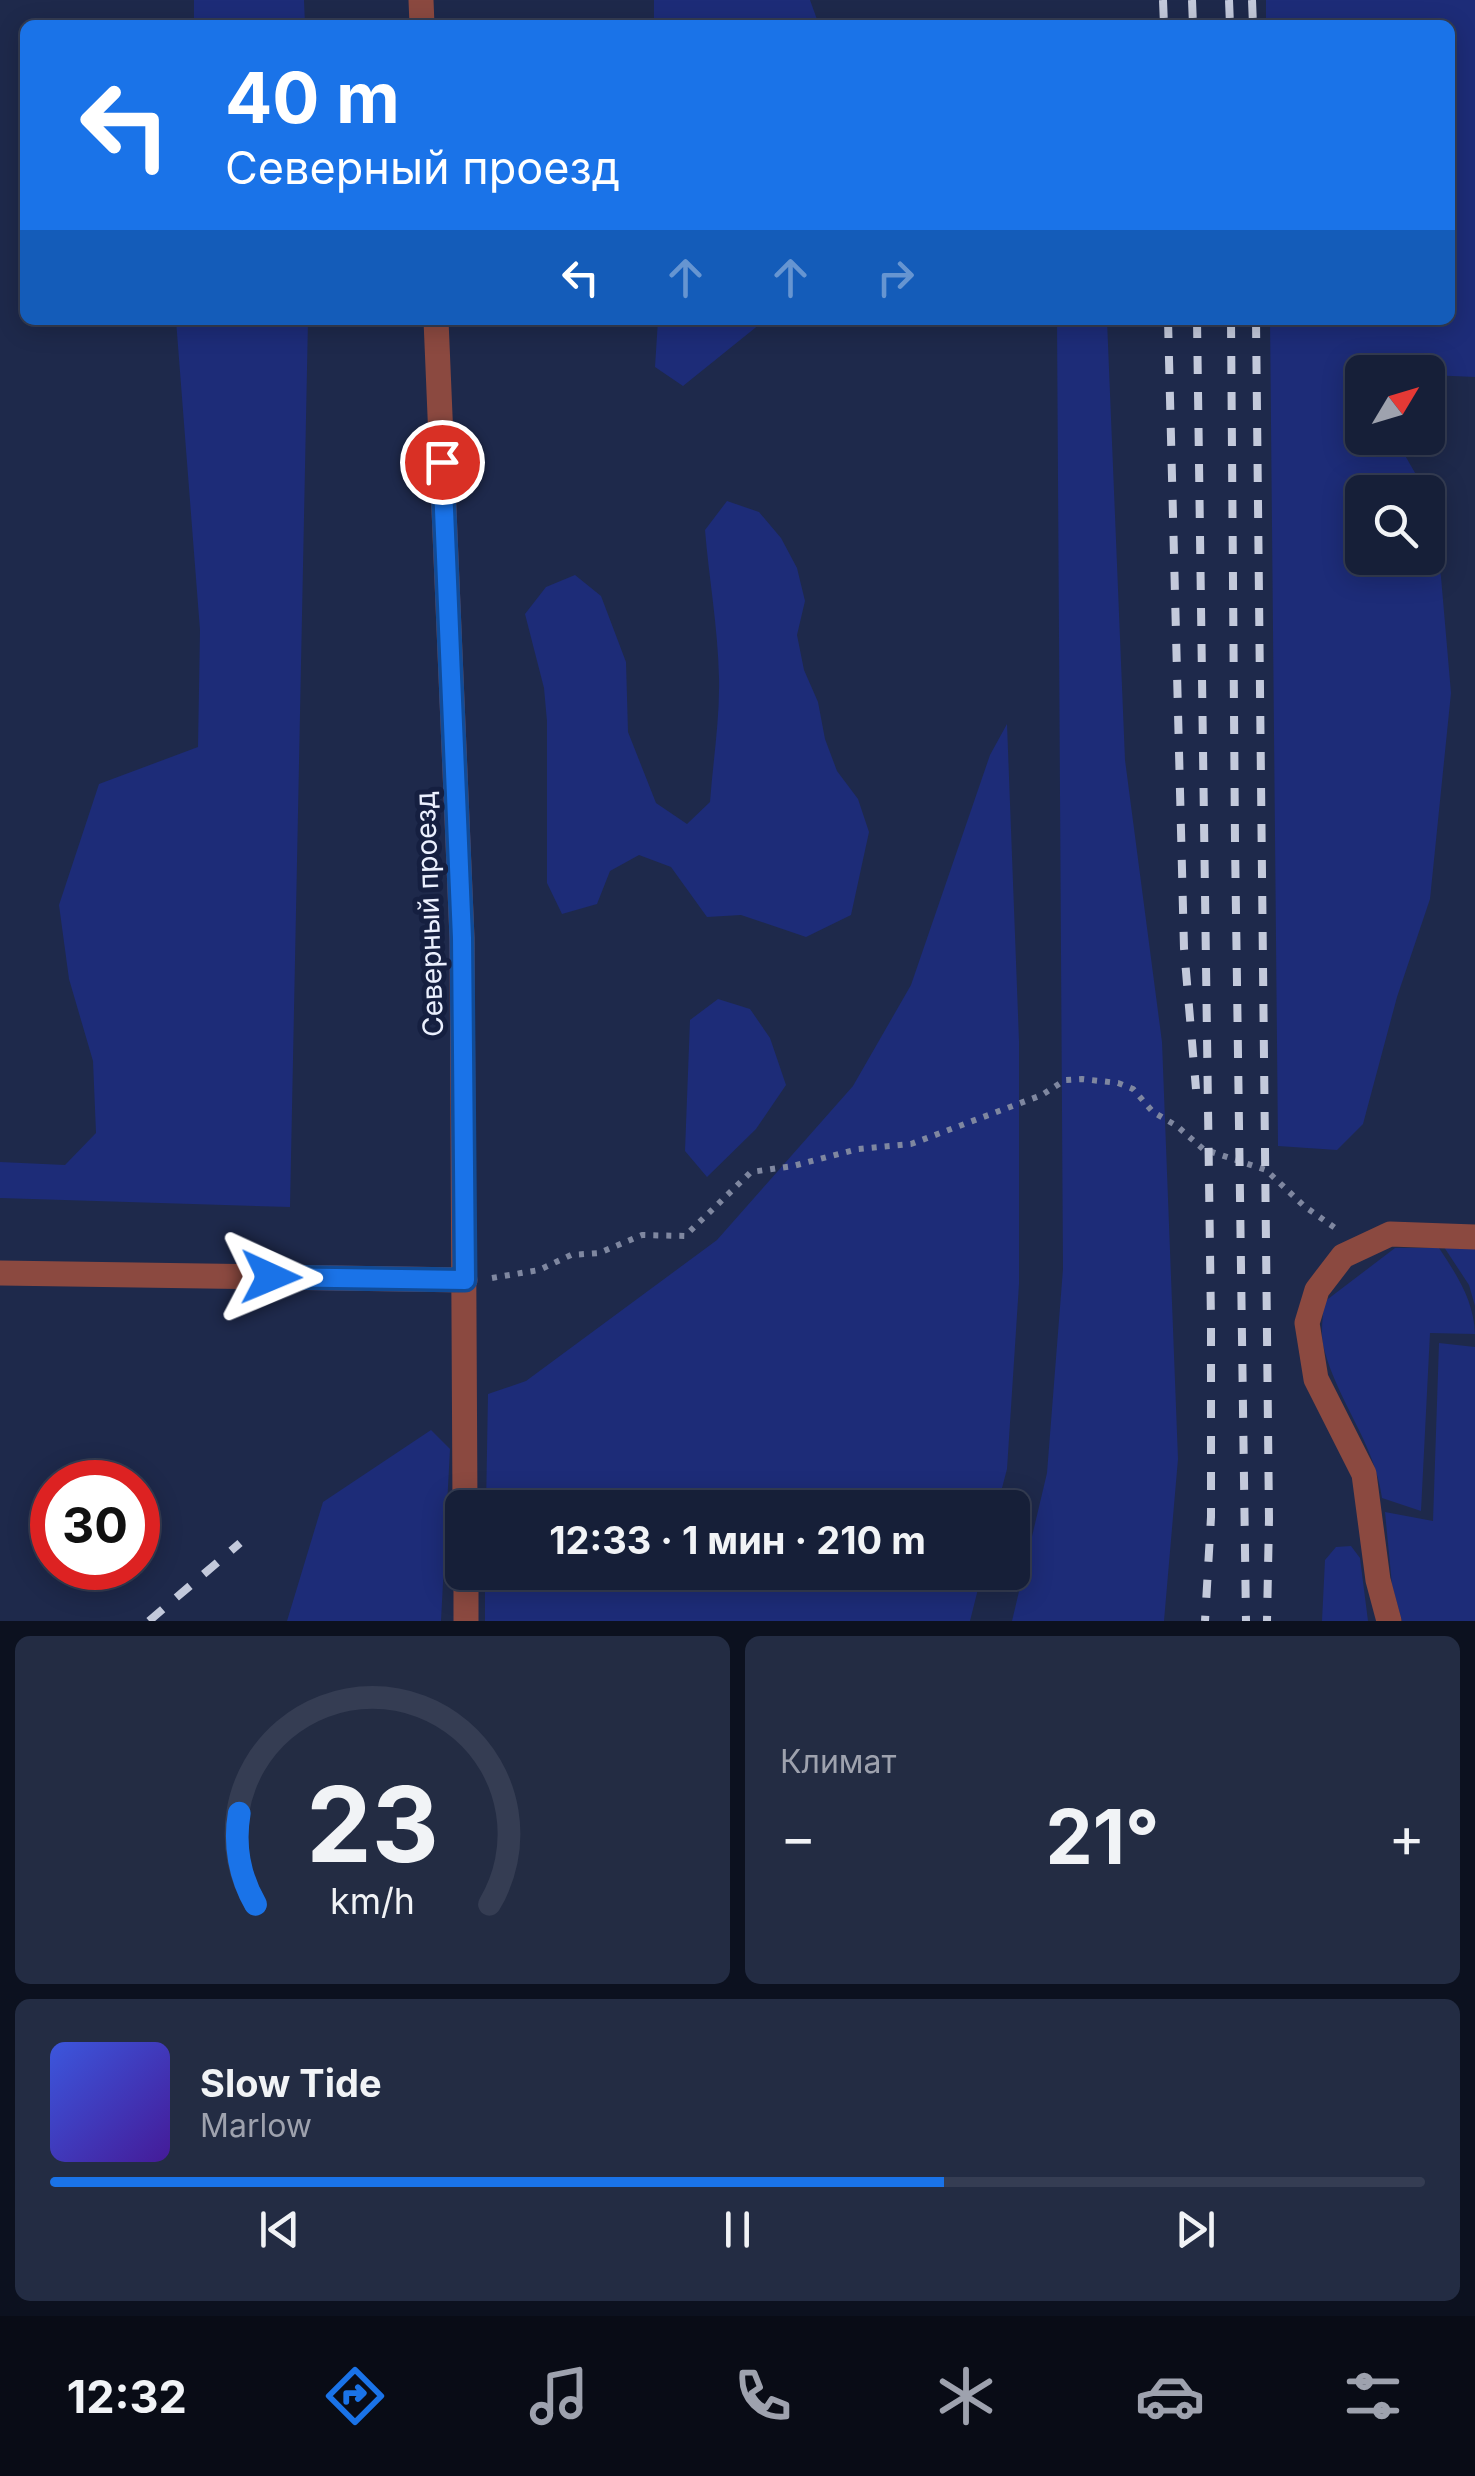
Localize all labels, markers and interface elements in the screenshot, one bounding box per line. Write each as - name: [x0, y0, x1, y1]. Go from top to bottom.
- text: 40 m: [225, 55, 400, 140]
- icon: left: [60, 60, 190, 190]
- text: Северный проезд: [225, 140, 620, 195]
- icon: left: [553, 250, 608, 305]
- icon: ahead: [658, 250, 713, 305]
- icon: ahead: [763, 250, 818, 305]
- icon: right: [868, 250, 923, 305]
- north arrow: [1345, 355, 1445, 455]
- map controls: [1345, 355, 1445, 575]
- pin: [400, 420, 485, 505]
- icon: arrive: [415, 435, 470, 490]
- button: search: [1345, 475, 1445, 575]
- street label: Северный проезд: [408, 791, 450, 1037]
- position arrow: [219, 1225, 323, 1329]
- speed limit sign: 30: [30, 1460, 160, 1590]
- text: 12:33 · 1 мин · 210 m: [549, 1517, 926, 1563]
- text: Климат: [780, 1742, 896, 1781]
- text: 23: [306, 1761, 439, 1887]
- text: 21°: [1045, 1791, 1160, 1882]
- text: −: [780, 1804, 816, 1870]
- text: +: [1389, 1804, 1425, 1870]
- text: km/h: [330, 1879, 415, 1923]
- text: Slow Tide: [200, 2060, 382, 2106]
- text: Marlow: [200, 2106, 312, 2145]
- icon: previous: [252, 2202, 307, 2257]
- icon: pause: [710, 2202, 765, 2257]
- icon: next: [1168, 2202, 1223, 2257]
- icon: directions: [320, 2361, 390, 2431]
- icon: music: [524, 2361, 594, 2431]
- icon: phone: [728, 2361, 798, 2431]
- icon: climate: [931, 2361, 1001, 2431]
- icon: car: [1135, 2361, 1205, 2431]
- icon: filters: [1338, 2361, 1408, 2431]
- text: 12:32: [67, 2369, 187, 2424]

